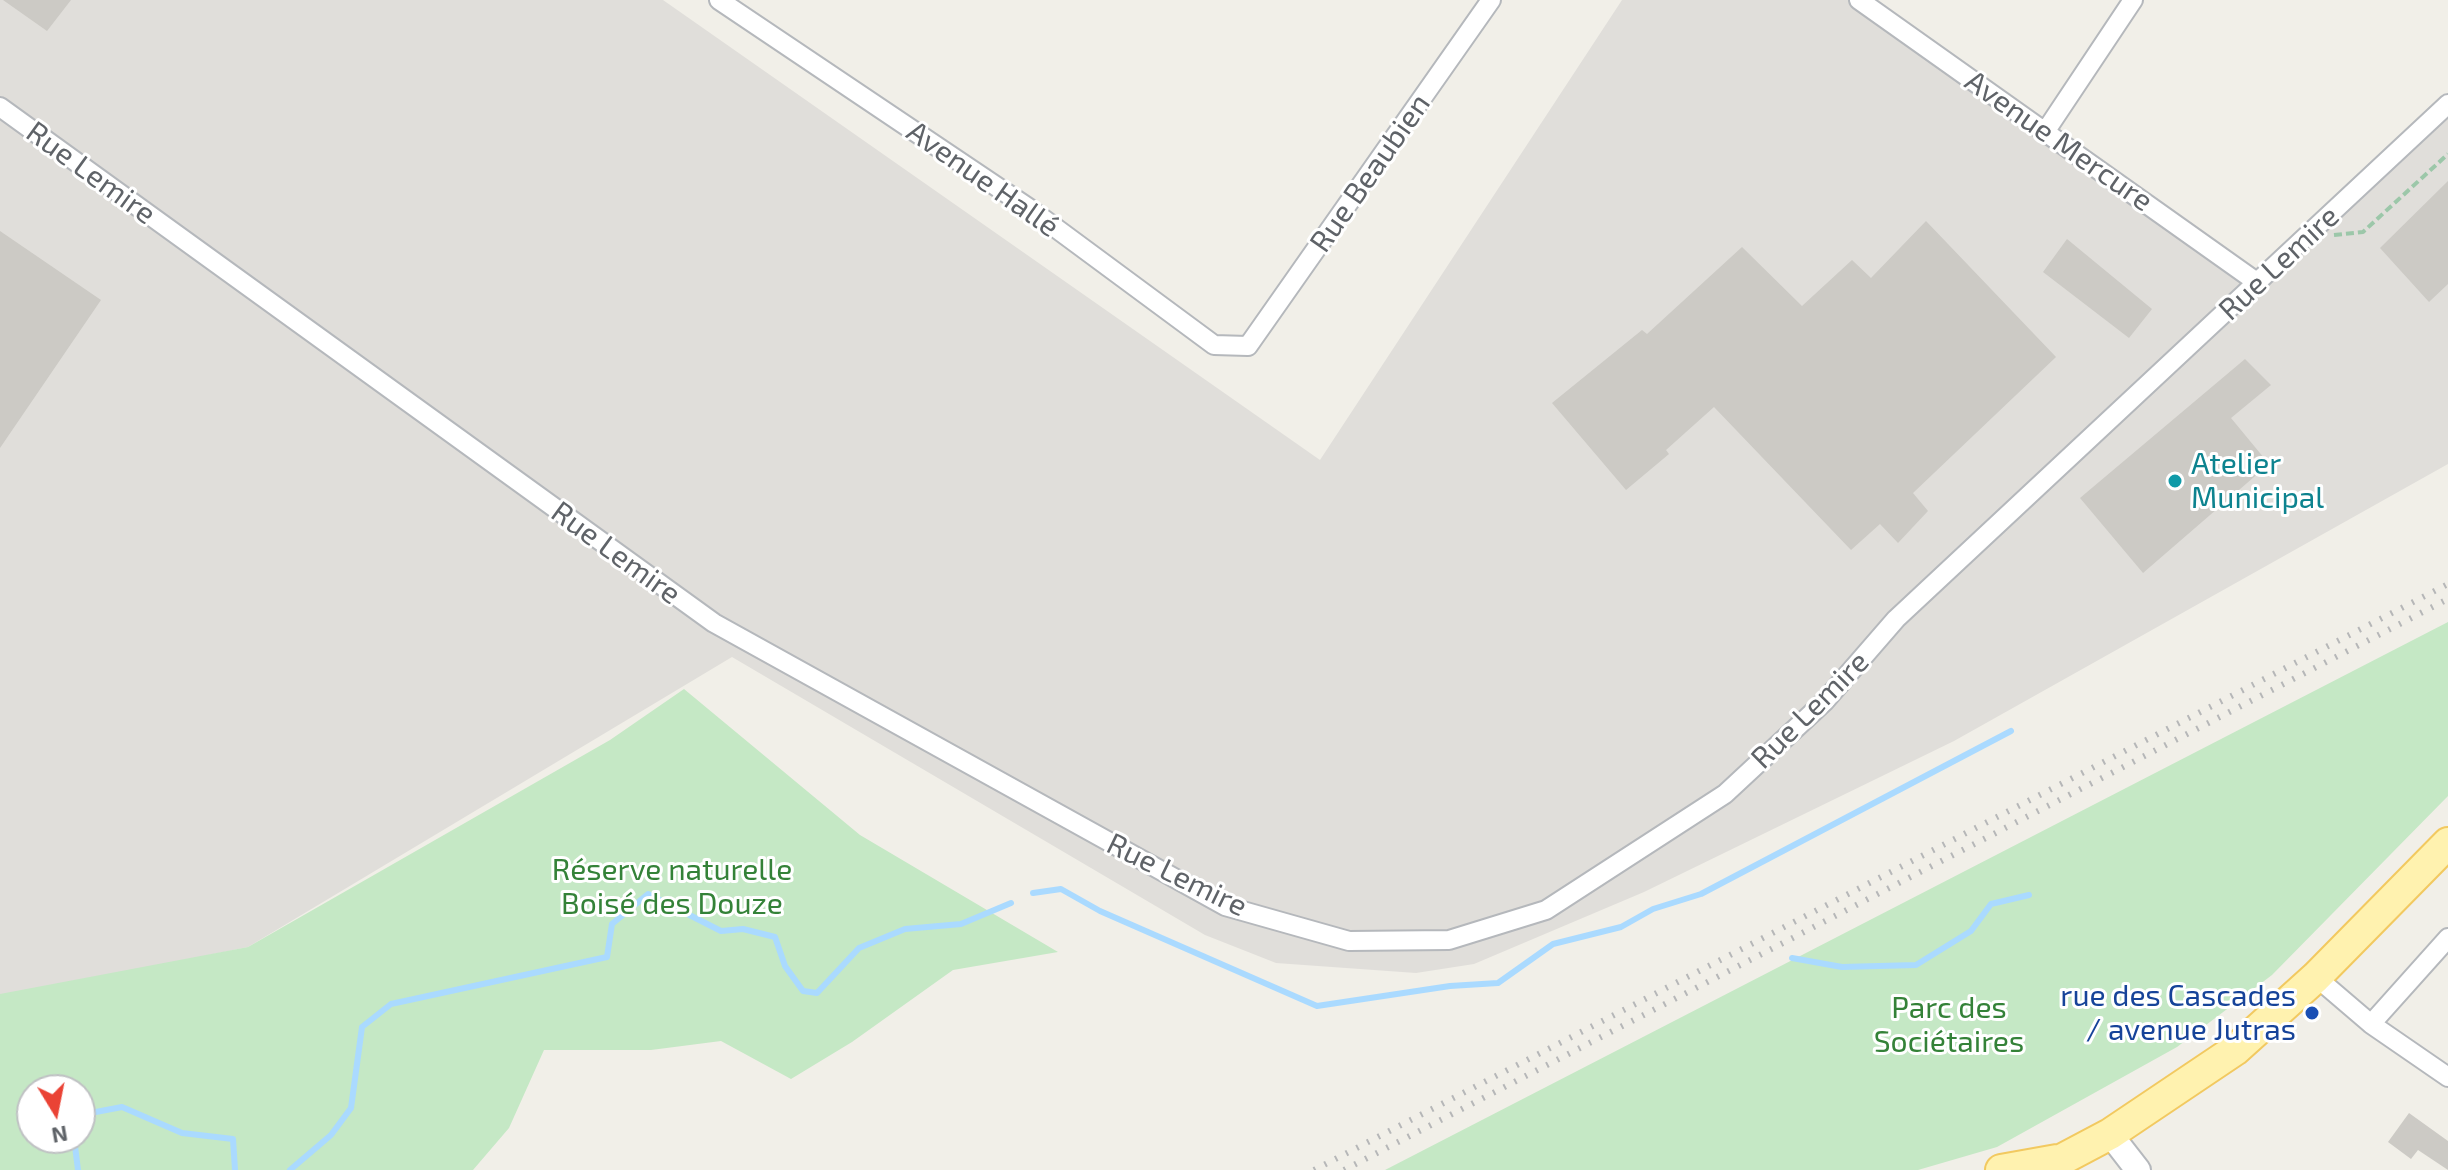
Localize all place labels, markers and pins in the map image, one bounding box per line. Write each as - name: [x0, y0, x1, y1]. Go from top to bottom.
- place label: Atelier Municipal: [2191, 446, 2324, 516]
- marker: Atelier Municipal: [2166, 472, 2184, 490]
- place label: rue des Cascades / avenue Jutras: [2060, 978, 2296, 1048]
- marker: rue des Cascades / avenue Jutras: [2303, 1004, 2321, 1022]

